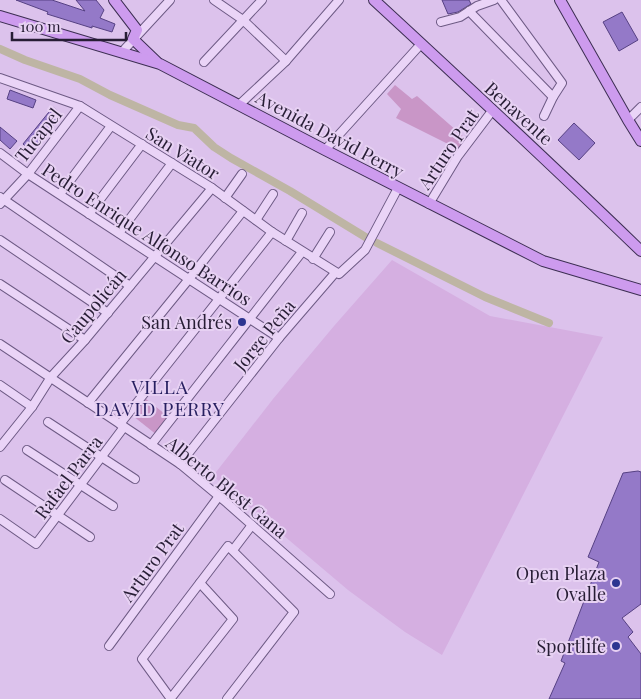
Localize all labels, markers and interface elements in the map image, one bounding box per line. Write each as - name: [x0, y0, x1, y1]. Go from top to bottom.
- scale bar: [12, 10, 126, 42]
- text: 100 m: [20, 16, 61, 36]
- street label: Benavente: [480, 76, 558, 150]
- street label: Avenida David Perry: [251, 84, 408, 183]
- street label: Tucapel: [9, 103, 67, 167]
- street label: Arturo Prat: [412, 104, 484, 195]
- street label: San Viator: [142, 121, 224, 185]
- street label: Pedro Enrique Alfonso Barrios: [38, 157, 256, 311]
- street label: Caupolicán: [55, 263, 132, 349]
- street label: Jorge Peña: [227, 294, 300, 377]
- place label: San Andrés: [141, 310, 232, 334]
- marker: San Andrés: [236, 316, 248, 328]
- district label: VILLA DAVID PERRY: [95, 373, 225, 421]
- street label: Rafael Parra: [29, 430, 107, 524]
- street label: Alberto Blest Gana: [161, 430, 293, 543]
- street label: Arturo Prat: [115, 517, 189, 607]
- place label: Open Plaza Ovalle: [516, 561, 606, 606]
- marker: Open Plaza Ovalle: [610, 577, 622, 589]
- place label: Sportlife: [536, 634, 606, 658]
- marker: Sportlife: [610, 640, 622, 652]

